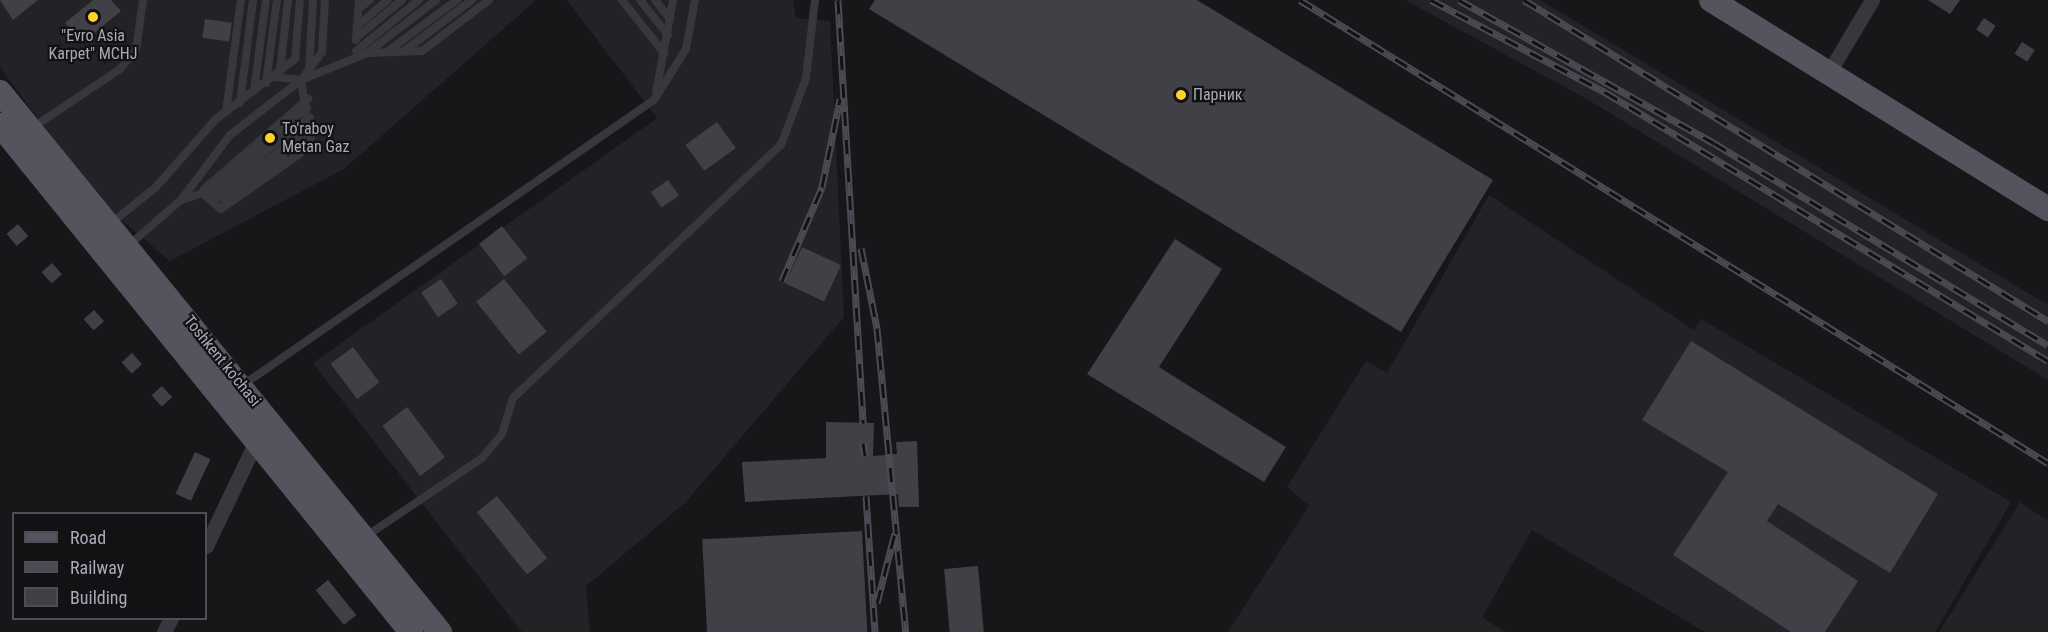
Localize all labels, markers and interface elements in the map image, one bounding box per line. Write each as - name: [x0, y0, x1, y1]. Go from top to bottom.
- marker: "Evro Asia Karpet" MCHJ: [86, 10, 100, 24]
- place label: "Evro Asia Karpet" MCHJ: [48, 26, 138, 64]
- place label: Парник: [1193, 85, 1242, 105]
- marker: Парник: [1174, 88, 1188, 102]
- place label: To'raboy Metan Gaz: [282, 119, 350, 157]
- marker: To'raboy Metan Gaz: [263, 131, 277, 145]
- street label: Toshkent ko'chasi: [179, 312, 265, 410]
- legend: [12, 512, 207, 620]
- text: Road: [70, 527, 106, 548]
- text: Railway: [70, 557, 124, 578]
- text: Building: [70, 587, 127, 608]

